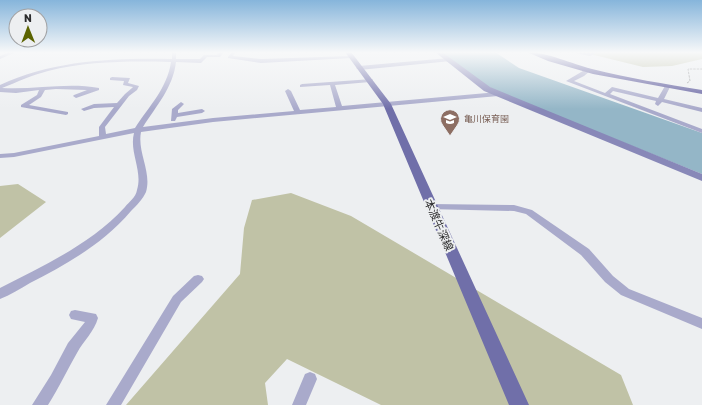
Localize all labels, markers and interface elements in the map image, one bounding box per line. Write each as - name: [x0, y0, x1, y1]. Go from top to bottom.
- north arrow: [8, 8, 48, 48]
- text: N: [24, 12, 32, 25]
- school or university icon: 亀川保育園: [439, 108, 461, 136]
- place label: 亀川保育園: [464, 114, 509, 124]
- street label: 本渡牛深線: [421, 197, 456, 253]

